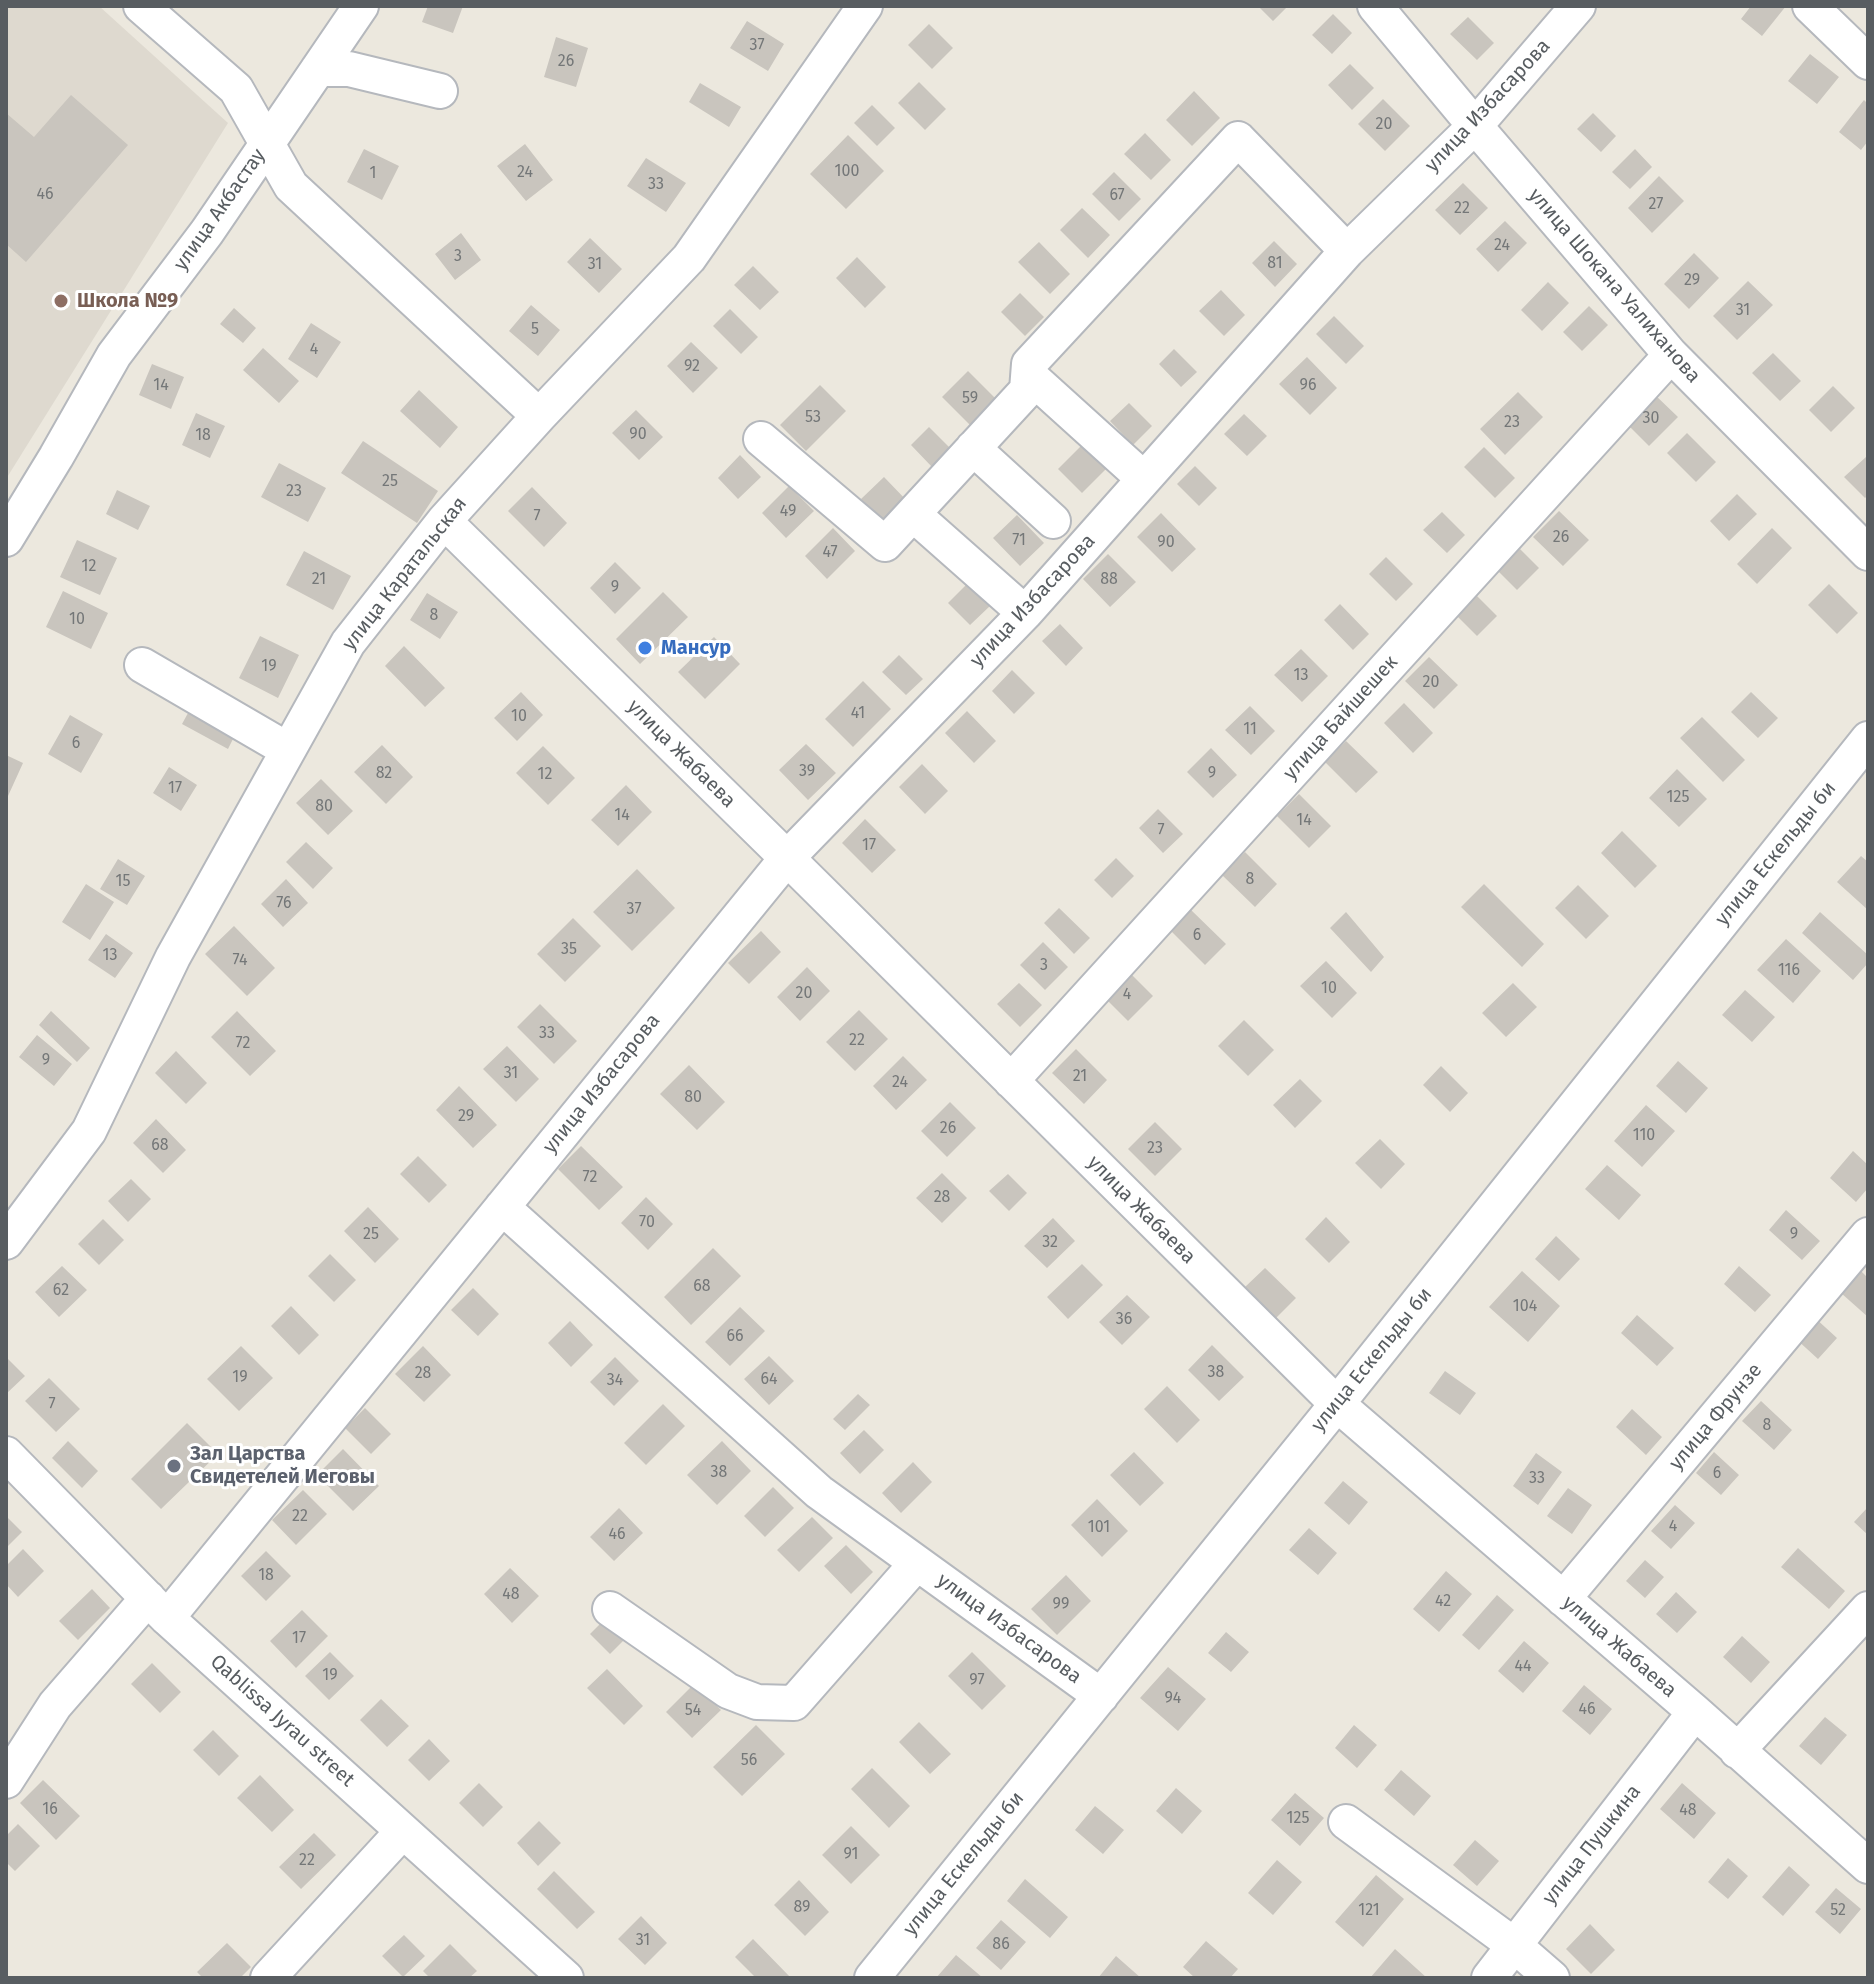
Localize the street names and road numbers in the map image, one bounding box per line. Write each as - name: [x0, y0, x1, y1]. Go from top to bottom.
- street label: улица Избасарова: [1420, 35, 1556, 177]
- street label: улица Акбастау: [169, 144, 271, 276]
- street label: улица Шокана Уалиханова: [1523, 184, 1705, 388]
- street label: улица Каратальская: [338, 492, 472, 656]
- street label: улица Избасарова: [965, 530, 1101, 672]
- street label: улица Байшешек: [1279, 651, 1403, 785]
- street label: улица Жабаева: [622, 695, 740, 813]
- street label: улица Ескельды би: [1711, 777, 1841, 931]
- street label: улица Избасарова: [538, 1009, 666, 1159]
- street label: улица Жабаева: [1082, 1151, 1200, 1269]
- street label: улица Ескельды би: [1307, 1283, 1437, 1437]
- street label: улица Фрунзе: [1664, 1359, 1768, 1475]
- street label: улица Избасарова: [932, 1569, 1086, 1689]
- street label: улица Жабаева: [1557, 1591, 1681, 1703]
- street label: Qablissa Jyrau street: [205, 1650, 359, 1792]
- street label: улица Пушкина: [1538, 1780, 1646, 1910]
- street label: улица Ескельды би: [899, 1787, 1029, 1941]

